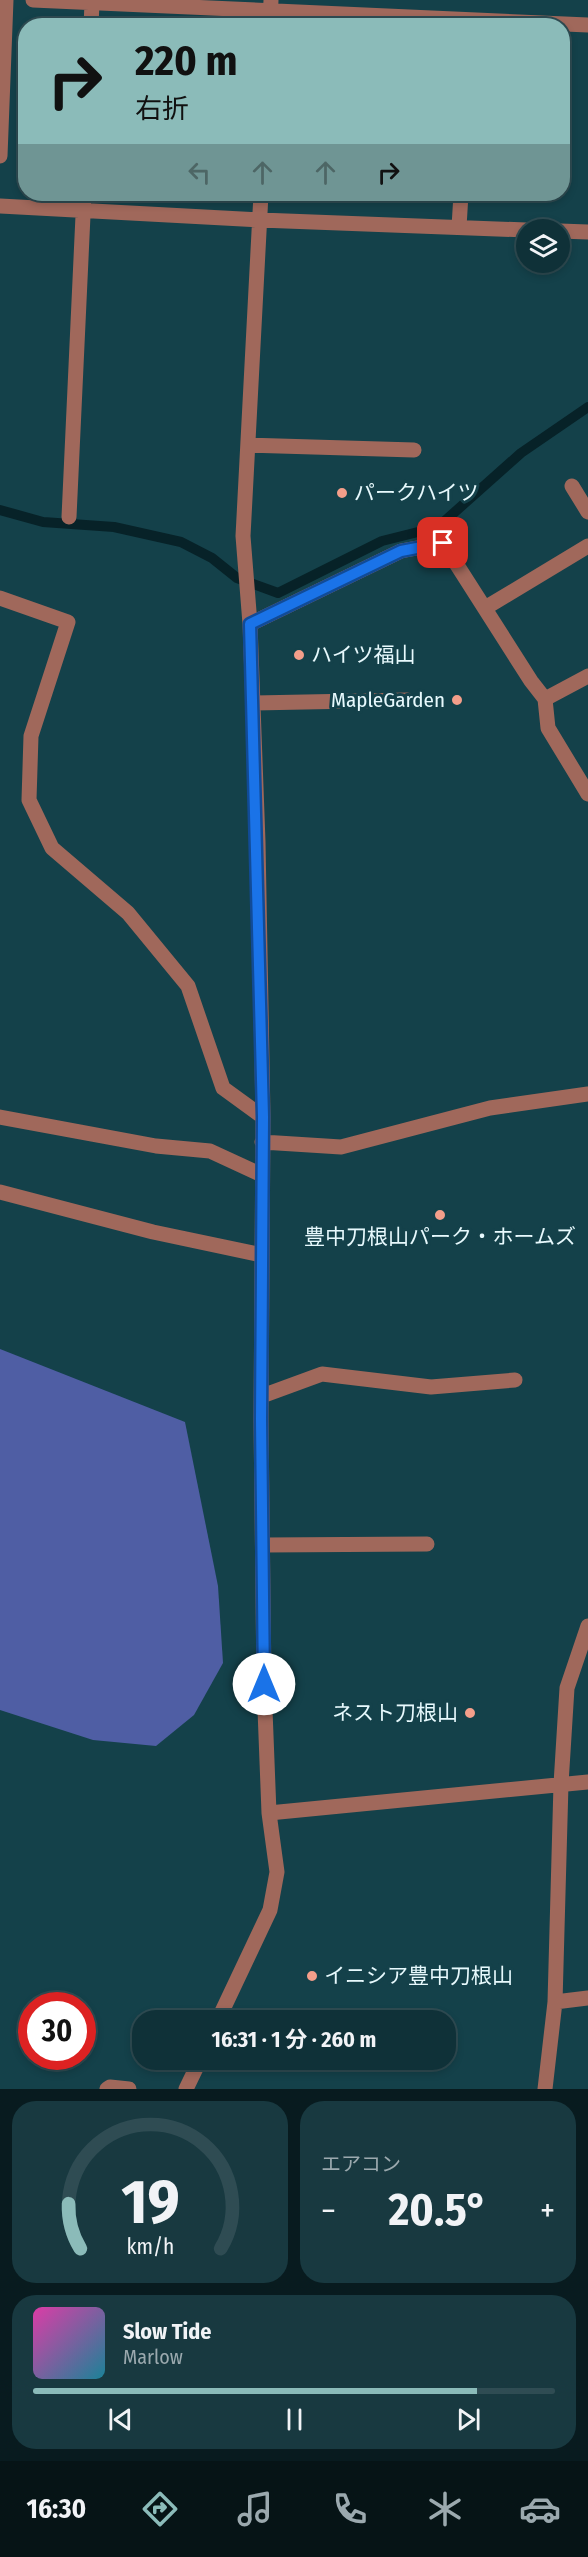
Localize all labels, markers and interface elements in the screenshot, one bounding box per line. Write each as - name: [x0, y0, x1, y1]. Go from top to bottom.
- text: 220 m: [135, 36, 238, 86]
- icon: right: [36, 42, 114, 120]
- text: 右折: [135, 93, 189, 125]
- icon: left: [183, 156, 216, 189]
- icon: ahead: [246, 156, 279, 189]
- icon: ahead: [309, 156, 342, 189]
- icon: right: [372, 156, 405, 189]
- map controls: [516, 219, 570, 273]
- button: layers: [516, 219, 570, 273]
- place label: パークハイツ: [354, 480, 479, 506]
- marker: パークハイツ: [335, 486, 349, 500]
- pin: [417, 517, 468, 568]
- icon: arrive: [426, 526, 459, 559]
- place label: ハイツ福山: [311, 642, 416, 668]
- marker: ハイツ福山: [292, 648, 306, 662]
- place label: MapleGarden: [331, 687, 445, 713]
- marker: MapleGarden: [450, 693, 464, 707]
- marker: 豊中刀根山パーク・ホームズ: [433, 1208, 447, 1222]
- place label: 豊中刀根山パーク・ホームズ: [304, 1224, 576, 1250]
- position arrow: [232, 1652, 296, 1716]
- place label: ネスト刀根山: [332, 1700, 458, 1726]
- marker: ネスト刀根山: [463, 1706, 477, 1720]
- place label: イニシア豊中刀根山: [324, 1963, 513, 1989]
- marker: イニシア豊中刀根山: [305, 1969, 319, 1983]
- speed limit sign: 30: [18, 1992, 96, 2070]
- text: 16:31 · 1 分 · 260 m: [212, 2026, 376, 2053]
- text: エアコン: [321, 2152, 401, 2176]
- text: 19: [121, 2165, 179, 2240]
- text: 20.5°: [388, 2183, 487, 2237]
- text: −: [321, 2191, 336, 2231]
- text: +: [540, 2191, 555, 2231]
- text: km/h: [126, 2234, 174, 2260]
- text: Slow Tide: [123, 2318, 211, 2345]
- text: Marlow: [123, 2345, 183, 2369]
- icon: previous: [104, 2403, 137, 2436]
- icon: pause: [278, 2403, 311, 2436]
- icon: next: [452, 2403, 485, 2436]
- icon: directions: [139, 2488, 181, 2530]
- icon: music: [234, 2488, 276, 2530]
- icon: phone: [329, 2488, 371, 2530]
- icon: climate: [424, 2488, 466, 2530]
- icon: car: [519, 2488, 561, 2530]
- text: 16:30: [27, 2493, 86, 2525]

